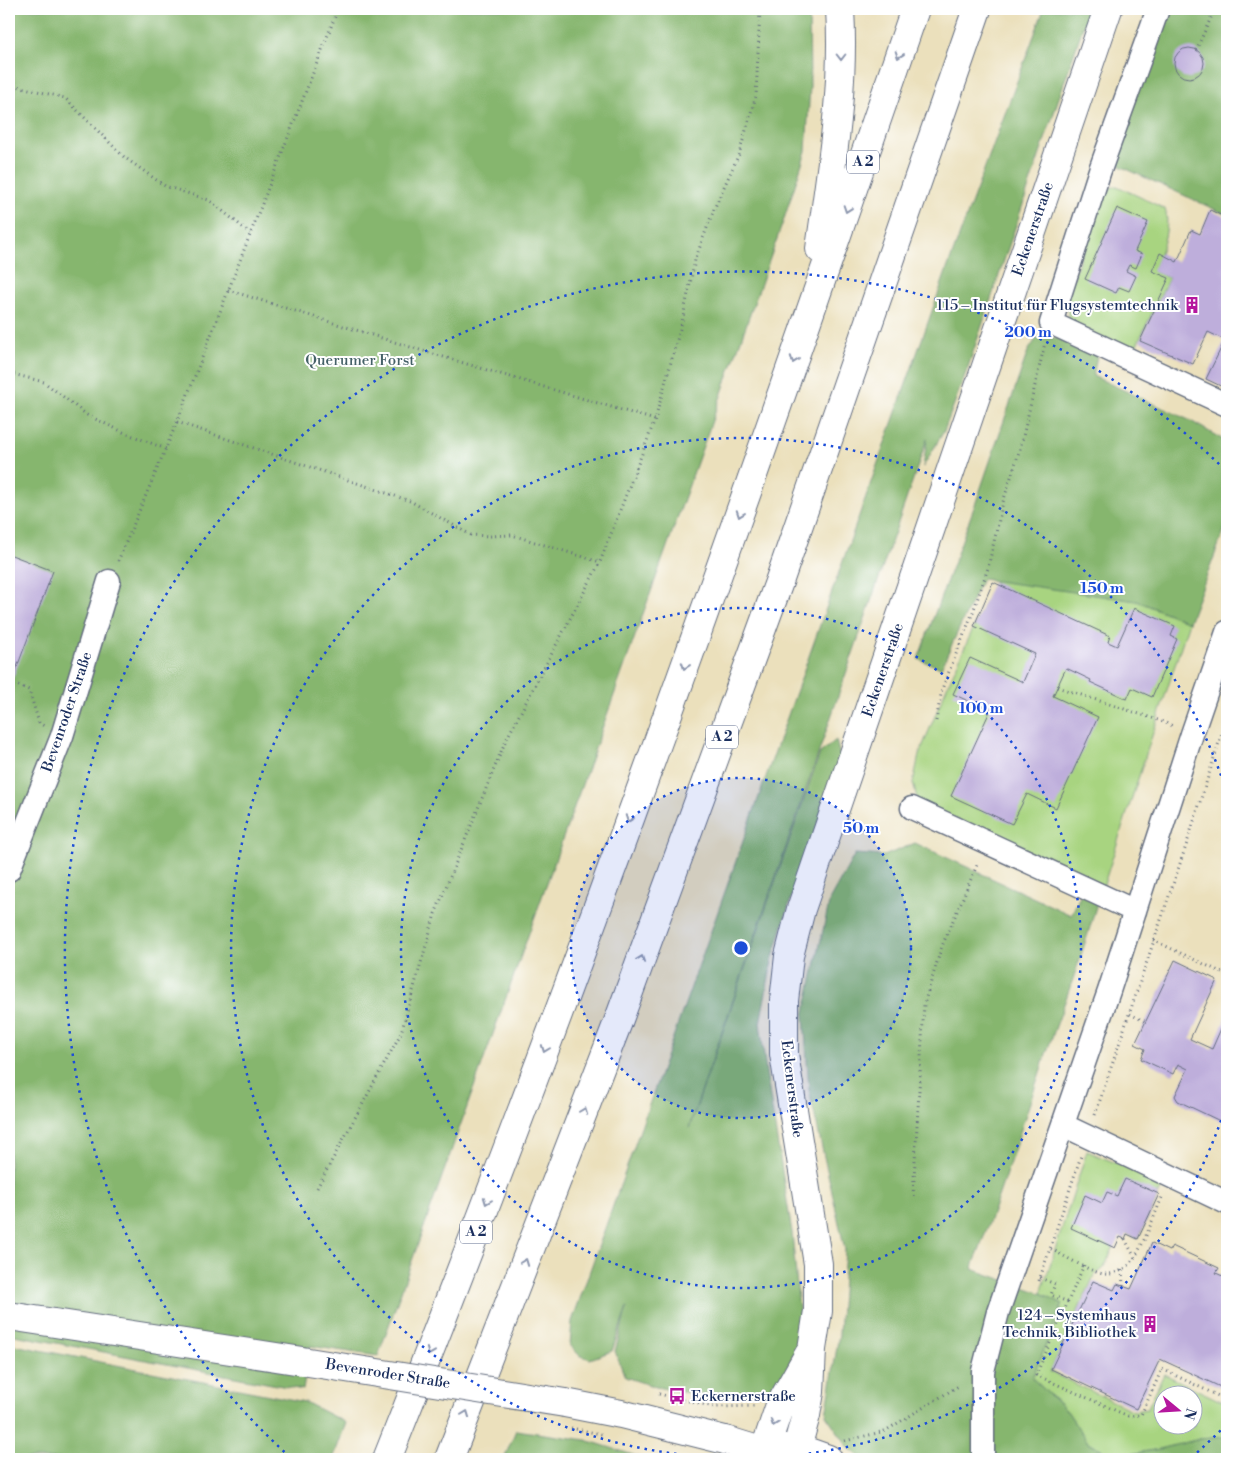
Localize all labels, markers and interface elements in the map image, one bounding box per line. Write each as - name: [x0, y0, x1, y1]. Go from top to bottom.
- one-way arrow: [895, 50, 905, 59]
- one-way arrow: [836, 54, 846, 62]
- road number: A 2: [847, 150, 879, 173]
- street label: Eckenerstraße: [1008, 179, 1058, 279]
- one-way arrow: [843, 204, 853, 212]
- building icon: 115 – Institut für Flugsystemtechnik: [1182, 295, 1202, 315]
- place label: 115 – Institut für Flugsystemtechnik: [937, 296, 1179, 315]
- text: 200 m: [1004, 323, 1052, 342]
- park label: Querumer Forst: [305, 351, 415, 370]
- one-way arrow: [790, 356, 800, 364]
- one-way arrow: [736, 509, 746, 517]
- text: 150 m: [1080, 579, 1124, 598]
- street label: Eckenerstraße: [858, 620, 908, 720]
- street label: Bevenroder Straße: [37, 649, 97, 776]
- one-way arrow: [681, 662, 691, 670]
- text: 100 m: [959, 699, 1004, 718]
- road number: A 2: [706, 726, 738, 749]
- one-way arrow: [625, 814, 635, 823]
- text: 50 m: [843, 819, 879, 838]
- centre of rings: [732, 939, 750, 957]
- one-way arrow: [635, 955, 645, 964]
- street label: Eckenerstraße: [777, 1039, 807, 1139]
- one-way arrow: [541, 1044, 551, 1052]
- one-way arrow: [577, 1107, 588, 1116]
- one-way arrow: [483, 1196, 493, 1204]
- road number: A 2: [460, 1220, 492, 1244]
- one-way arrow: [519, 1258, 529, 1267]
- place label: 124 – Systemhaus Technik, Bibliothek: [1002, 1306, 1137, 1342]
- building icon: 124 – Systemhaus Technik, Bibliothek: [1140, 1314, 1160, 1334]
- one-way arrow: [425, 1348, 435, 1356]
- street label: Bevenroder Straße: [323, 1355, 452, 1393]
- bus stop icon: Eckernerstraße: [667, 1386, 687, 1406]
- north arrow: [1154, 1386, 1204, 1436]
- place label: Eckernerstraße: [691, 1387, 796, 1406]
- text: N: [1179, 1406, 1200, 1422]
- one-way arrow: [460, 1410, 470, 1419]
- one-way arrow: [770, 1419, 780, 1427]

